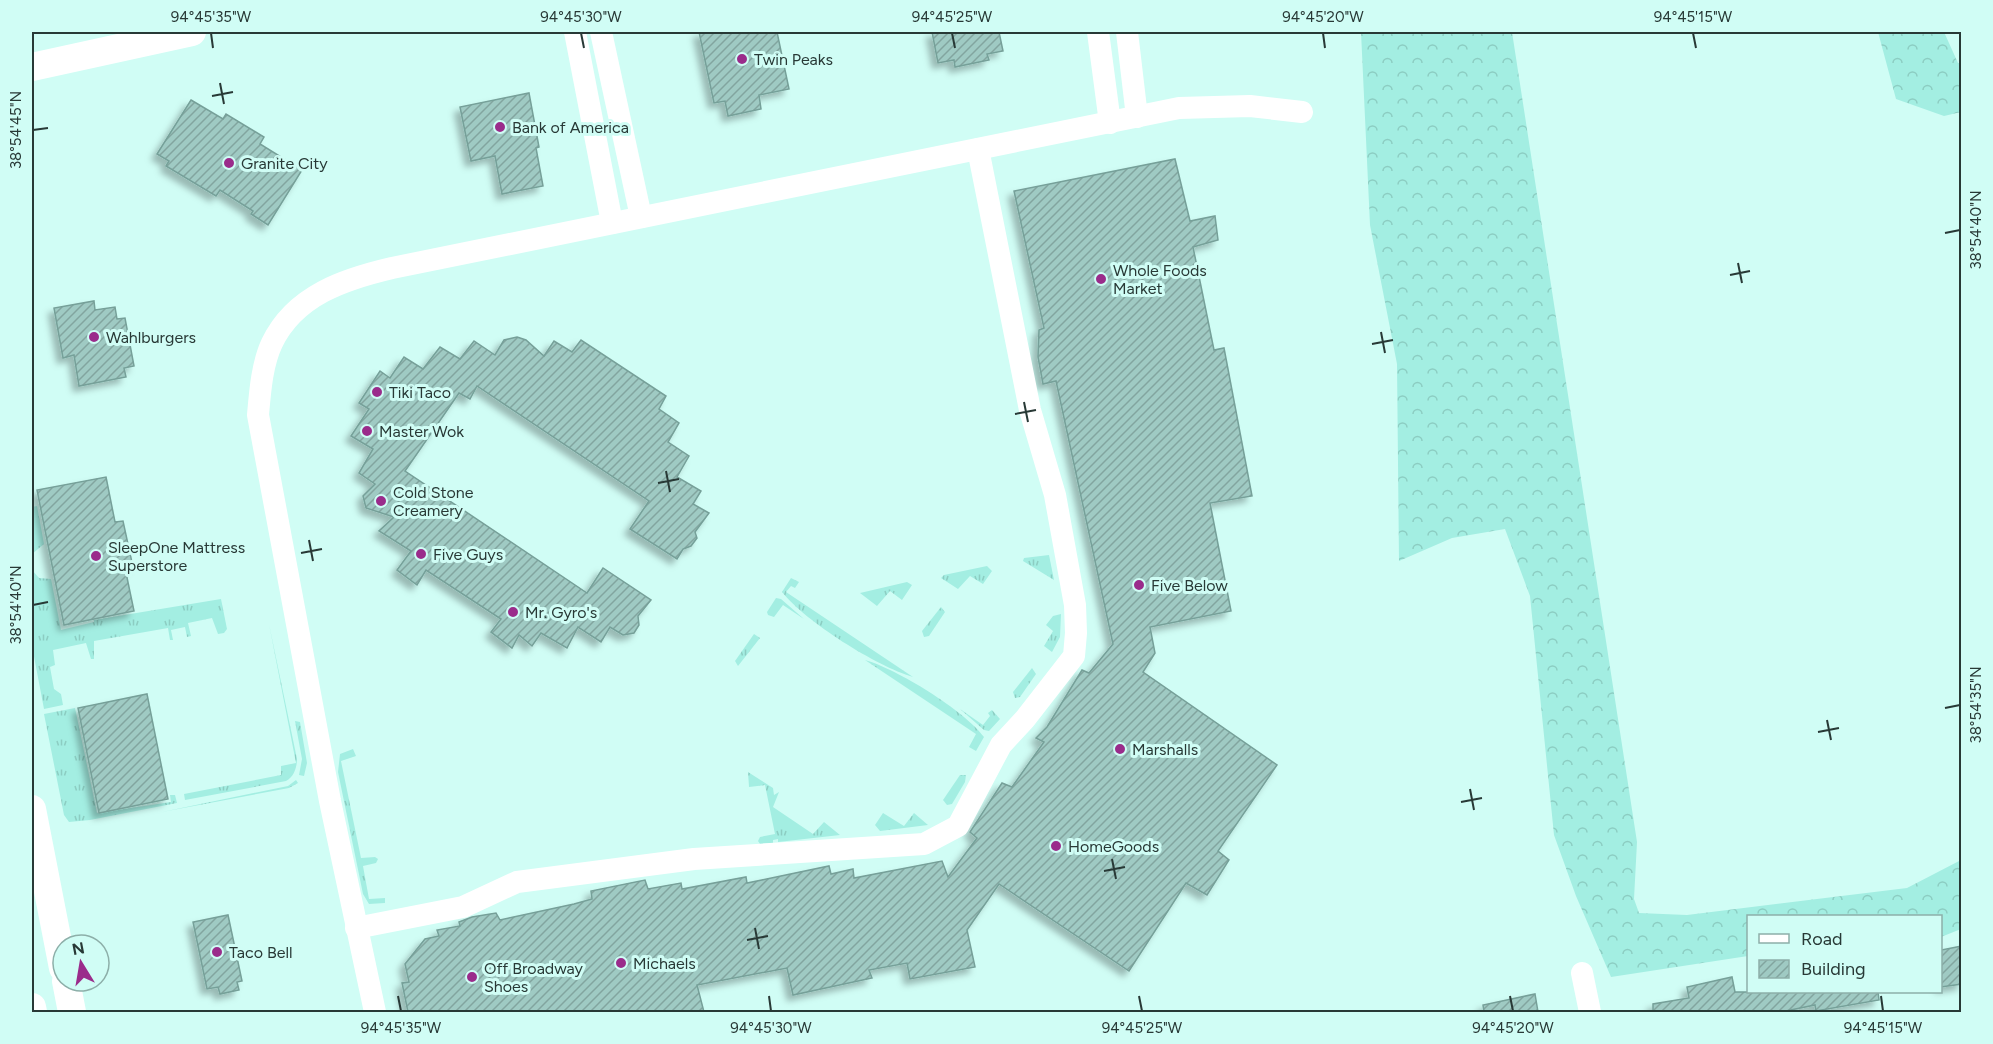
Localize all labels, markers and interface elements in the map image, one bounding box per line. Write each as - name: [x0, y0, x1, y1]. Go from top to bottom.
- text: 94°45'35"W: [171, 8, 252, 26]
- text: 94°45'30"W: [540, 8, 622, 26]
- text: 94°45'25"W: [912, 8, 993, 26]
- text: 94°45'20"W: [1282, 8, 1364, 26]
- text: 94°45'15"W: [1654, 8, 1733, 26]
- place label: Twin Peaks: [754, 50, 833, 69]
- marker: Twin Peaks: [735, 52, 749, 66]
- text: 38°54'45"N: [7, 91, 25, 169]
- place label: Bank of America: [512, 118, 629, 137]
- marker: Bank of America: [493, 120, 507, 134]
- place label: Granite City: [241, 154, 328, 173]
- marker: Granite City: [222, 156, 236, 170]
- text: 38°54'40"N: [1967, 190, 1985, 270]
- place label: Whole Foods Market: [1113, 261, 1207, 298]
- marker: Whole Foods Market: [1094, 272, 1108, 286]
- place label: Wahlburgers: [106, 328, 196, 347]
- marker: Wahlburgers: [87, 330, 101, 344]
- place label: Tiki Taco: [389, 383, 451, 402]
- marker: Tiki Taco: [370, 385, 384, 399]
- place label: Master Wok: [379, 422, 464, 441]
- marker: Master Wok: [360, 424, 374, 438]
- place label: Cold Stone Creamery: [393, 483, 474, 520]
- marker: Cold Stone Creamery: [374, 494, 388, 508]
- place label: SleepOne Mattress Superstore: [108, 538, 245, 575]
- place label: Five Guys: [433, 545, 503, 564]
- marker: Five Guys: [414, 547, 428, 561]
- marker: SleepOne Mattress Superstore: [89, 549, 103, 563]
- text: 38°54'40"N: [7, 565, 25, 645]
- place label: Five Below: [1151, 576, 1228, 595]
- marker: Five Below: [1132, 578, 1146, 592]
- place label: Mr. Gyro's: [525, 603, 597, 622]
- marker: Mr. Gyro's: [506, 605, 520, 619]
- text: 38°54'35"N: [1967, 666, 1985, 744]
- place label: Marshalls: [1132, 740, 1198, 759]
- marker: Marshalls: [1113, 742, 1127, 756]
- place label: HomeGoods: [1068, 837, 1159, 856]
- marker: HomeGoods: [1049, 839, 1063, 853]
- legend: [1747, 915, 1942, 993]
- text: Road: [1801, 928, 1842, 950]
- north arrow: [51, 933, 111, 993]
- text: N: [70, 938, 86, 959]
- place label: Taco Bell: [229, 943, 292, 962]
- marker: Taco Bell: [210, 945, 224, 959]
- place label: Michaels: [633, 954, 696, 973]
- marker: Michaels: [614, 956, 628, 970]
- text: Building: [1801, 958, 1866, 980]
- place label: Off Broadway Shoes: [484, 959, 584, 996]
- marker: Off Broadway Shoes: [465, 970, 479, 984]
- text: 94°45'35"W: [361, 1019, 442, 1037]
- text: 94°45'30"W: [730, 1019, 812, 1037]
- text: 94°45'25"W: [1102, 1019, 1183, 1037]
- text: 94°45'20"W: [1472, 1019, 1554, 1037]
- text: 94°45'15"W: [1844, 1019, 1923, 1037]

